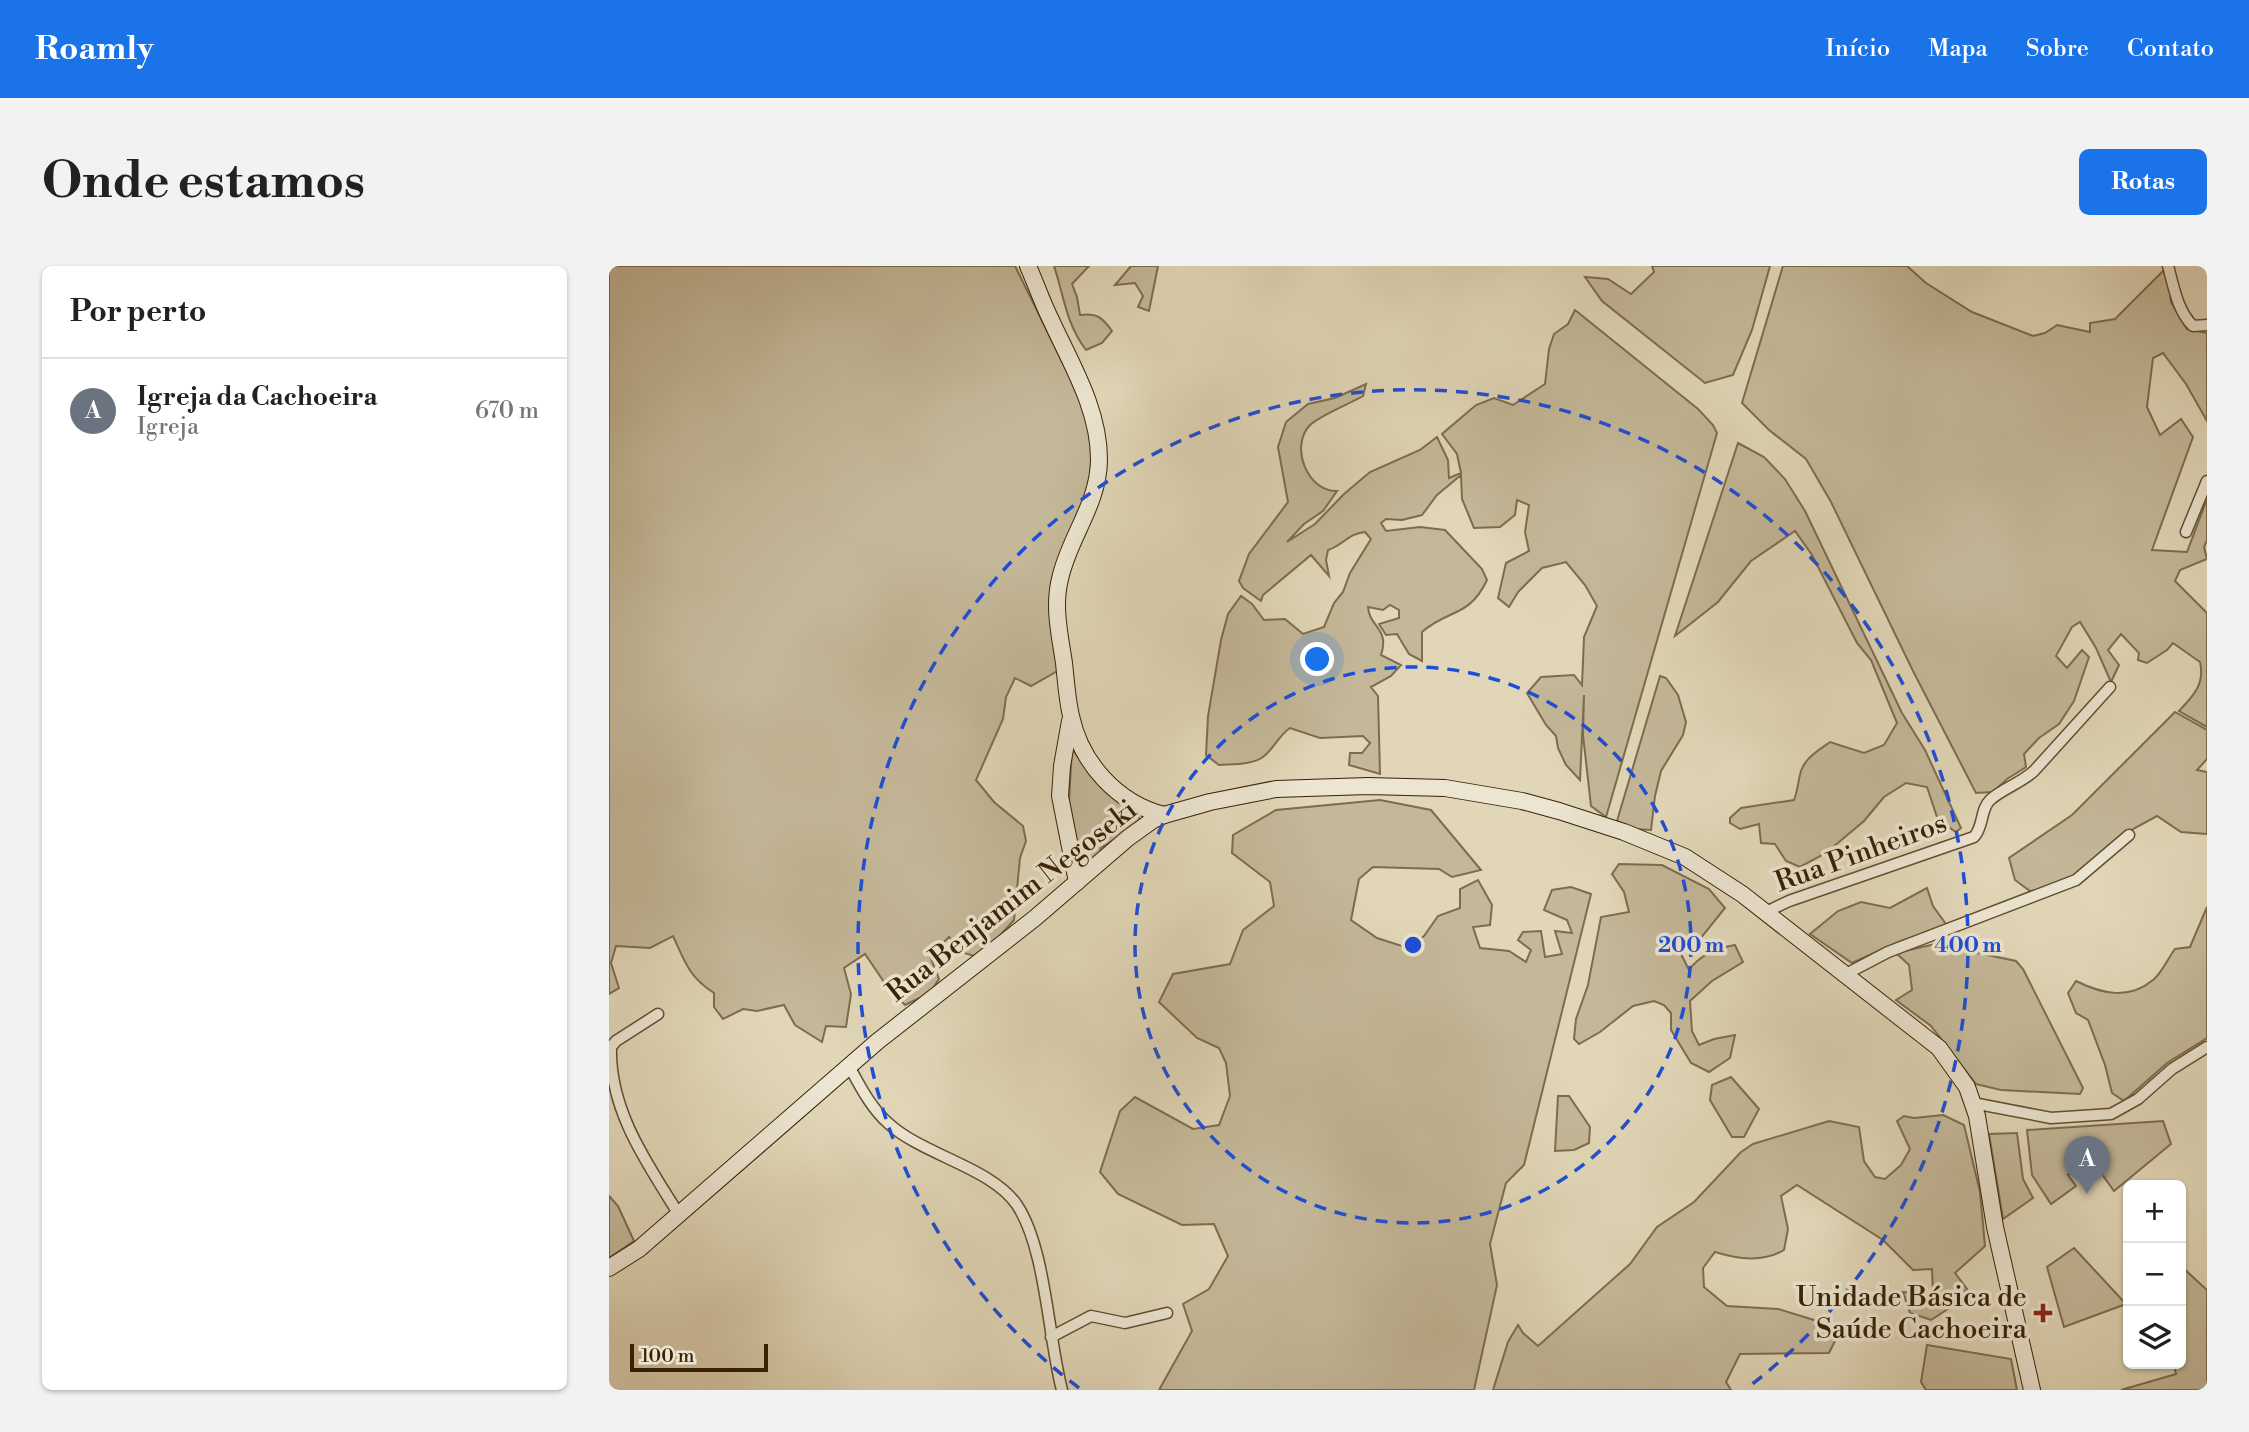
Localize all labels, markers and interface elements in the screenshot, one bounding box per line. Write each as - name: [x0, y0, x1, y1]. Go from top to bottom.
- text: Roamly: [35, 29, 154, 70]
- text: Início: [1826, 34, 1890, 64]
- text: Mapa: [1928, 34, 1988, 64]
- text: Sobre: [2026, 34, 2089, 64]
- text: Contato: [2127, 34, 2214, 64]
- button: Rotas: [2079, 149, 2207, 215]
- text: Onde estamos: [42, 152, 365, 213]
- text: Por perto: [70, 293, 206, 331]
- text: Igreja da Cachoeira: [137, 381, 377, 413]
- text: A: [85, 397, 101, 425]
- text: 670 m: [475, 397, 539, 425]
- text: Igreja: [137, 413, 199, 441]
- your location: [1300, 642, 1334, 676]
- street label: Rua Benjamim Negoseki: [880, 792, 1144, 1010]
- street label: Rua Pinheiros: [1770, 806, 1952, 900]
- centre of rings: [1401, 933, 1425, 957]
- text: 200 m: [1658, 933, 1724, 959]
- text: 400 m: [1934, 933, 2002, 959]
- pin: A: [2064, 1136, 2110, 1194]
- map controls: [2123, 1180, 2186, 1369]
- button: +: [2123, 1180, 2186, 1243]
- button: −: [2123, 1243, 2186, 1306]
- place label: Unidade Básica de Saúde Cachoeira: [1796, 1280, 2028, 1347]
- marker: Unidade Básica de Saúde Cachoeira: [2033, 1303, 2053, 1323]
- button: layers: [2123, 1306, 2186, 1369]
- scale bar: [630, 1341, 768, 1373]
- text: 100 m: [641, 1344, 694, 1368]

